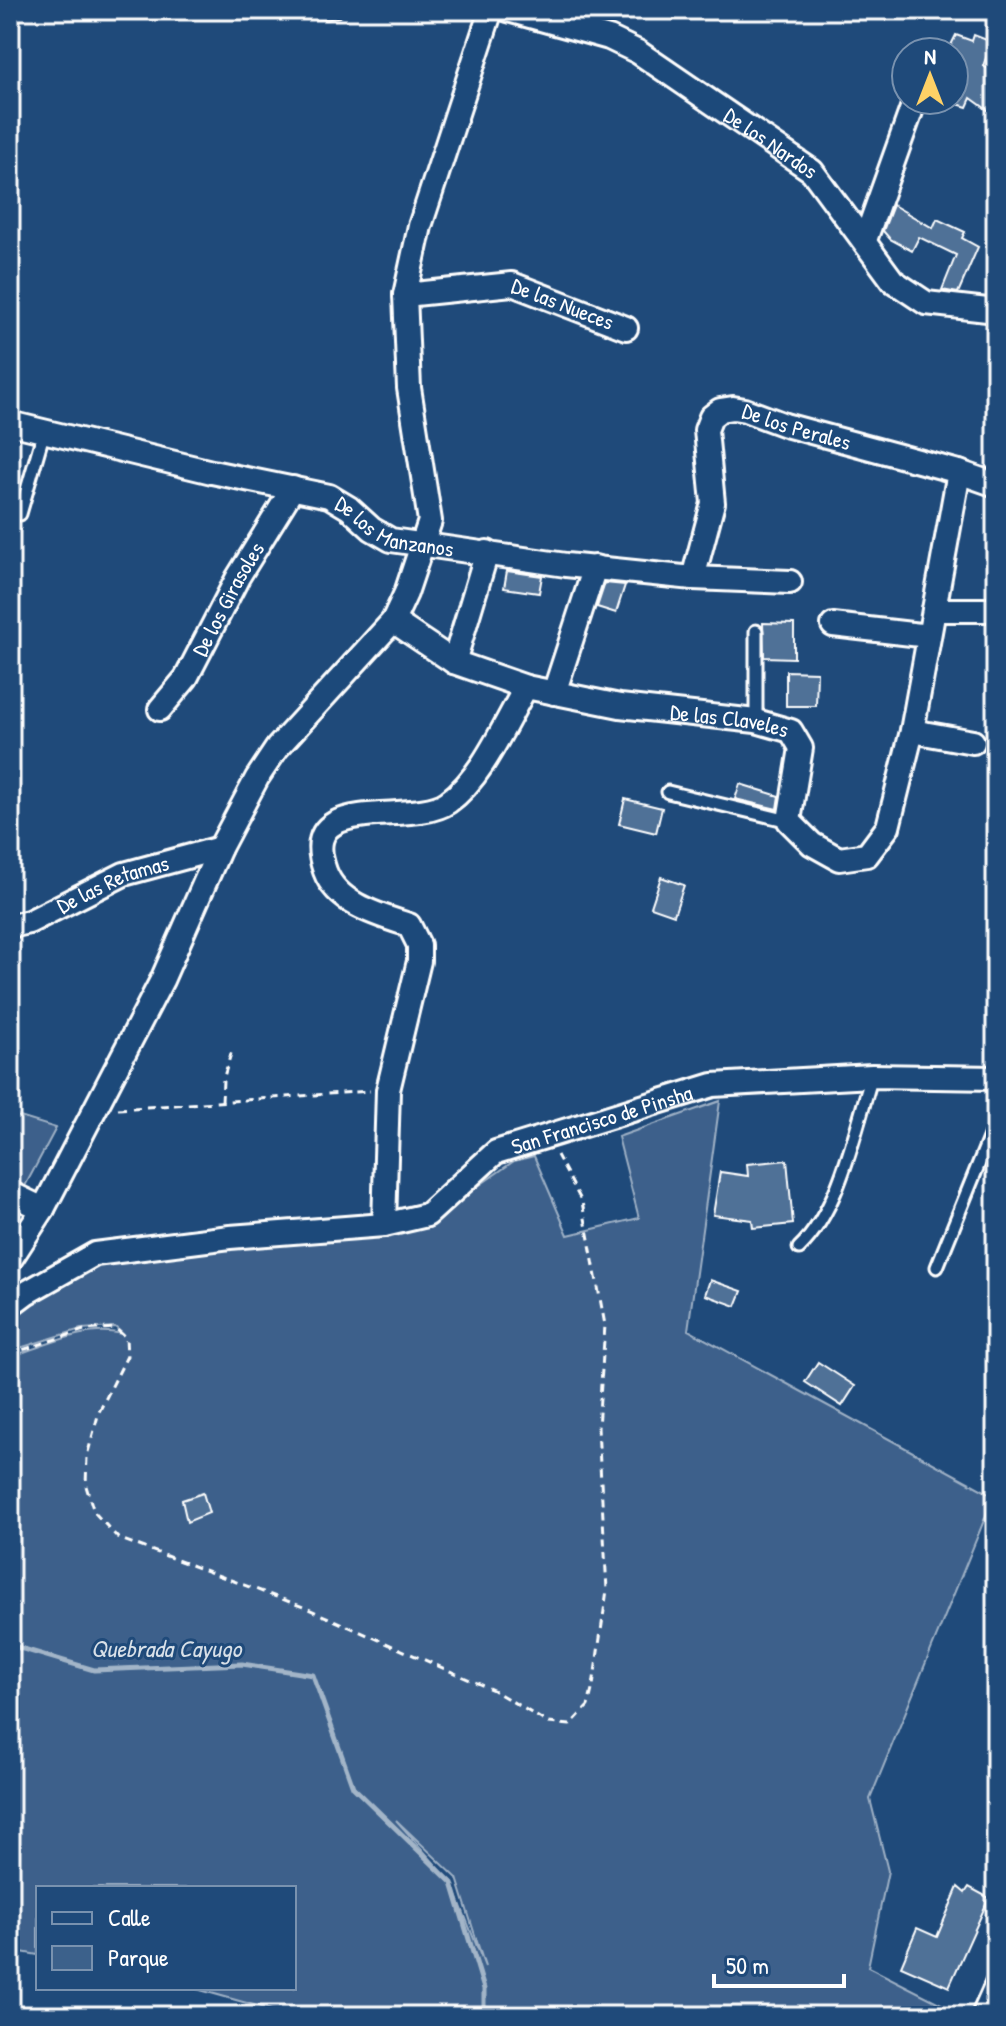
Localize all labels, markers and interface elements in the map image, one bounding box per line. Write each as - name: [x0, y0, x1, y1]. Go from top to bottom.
- north arrow: [890, 36, 970, 116]
- text: N: [924, 41, 936, 71]
- street label: De los Nardos: [718, 100, 824, 186]
- street label: De las Nueces: [507, 270, 618, 337]
- street label: De los Perales: [738, 395, 854, 457]
- street label: De los Manzanos: [330, 488, 456, 564]
- street label: De los Girasoles: [185, 536, 271, 661]
- street label: De las Claveles: [669, 697, 792, 745]
- street label: De las Retamas: [52, 848, 172, 921]
- street label: San Francisco de Pinsha: [508, 1077, 696, 1161]
- water label: Quebrada Cayugo: [91, 1632, 244, 1665]
- legend: [36, 1886, 296, 1990]
- text: Calle: [108, 1901, 151, 1933]
- scale bar: [714, 1938, 844, 1988]
- text: Parque: [108, 1941, 169, 1973]
- text: 50 m: [726, 1949, 769, 1981]

